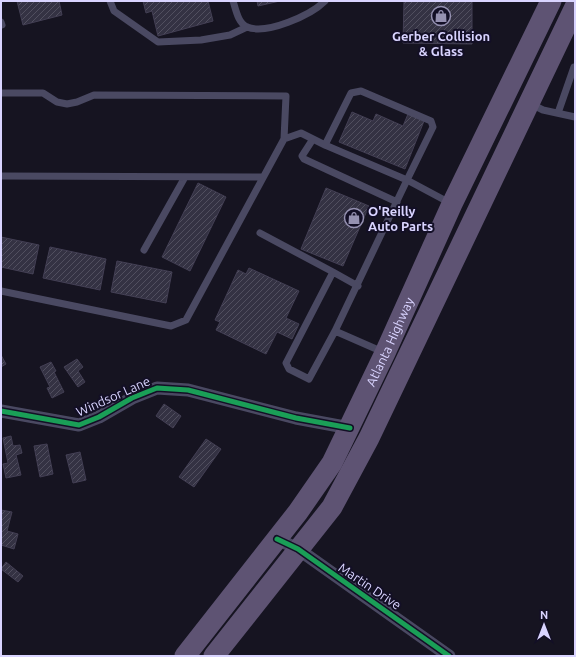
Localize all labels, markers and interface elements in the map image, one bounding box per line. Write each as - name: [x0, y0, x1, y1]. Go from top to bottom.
- shop icon: Gerber Collision & Glass: [430, 5, 452, 27]
- place label: Gerber Collision & Glass: [392, 29, 490, 58]
- place label: O'Reilly Auto Parts: [368, 204, 433, 233]
- shop icon: O'Reilly Auto Parts: [343, 207, 365, 229]
- street label: Atlanta Highway: [363, 295, 416, 388]
- street label: Windsor Lane: [74, 373, 152, 419]
- street label: Martin Drive: [336, 560, 404, 612]
- north arrow: [524, 605, 564, 645]
- text: N: [540, 609, 548, 621]

